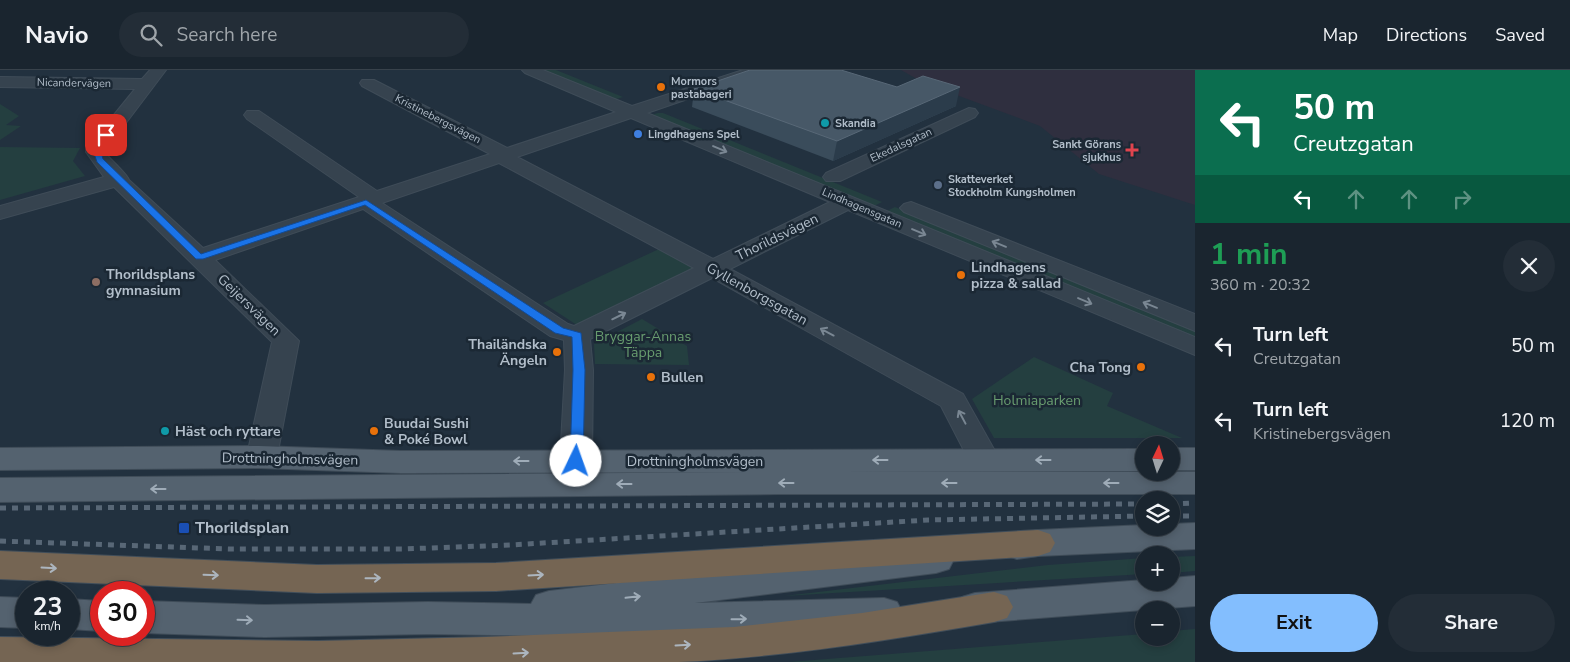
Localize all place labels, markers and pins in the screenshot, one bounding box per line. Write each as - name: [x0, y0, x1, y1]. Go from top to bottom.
- place label: Mormors pastabageri: [671, 74, 732, 102]
- marker: Mormors pastabageri: [655, 81, 667, 93]
- pin: [85, 114, 127, 156]
- place label: Skandia: [835, 116, 876, 131]
- marker: Skandia: [819, 117, 831, 129]
- place label: Lingdhagens Spel: [648, 127, 740, 142]
- marker: Lingdhagens Spel: [632, 128, 644, 140]
- place label: Sankt Görans sjukhus: [1052, 137, 1121, 165]
- marker: Sankt Görans sjukhus: [1125, 143, 1139, 157]
- place label: Skatteverket Stockholm Kungsholmen: [948, 172, 1076, 200]
- marker: Skatteverket Stockholm Kungsholmen: [932, 179, 944, 191]
- place label: Lindhagens pizza & sallad: [971, 258, 1061, 293]
- place label: Thorildsplans gymnasium: [106, 265, 195, 300]
- marker: Lindhagens pizza & sallad: [955, 269, 967, 281]
- marker: Thorildsplans gymnasium: [90, 276, 102, 288]
- place label: Thailändska Ängeln: [468, 335, 547, 370]
- marker: Thailändska Ängeln: [551, 346, 563, 358]
- place label: Cha Tong: [1070, 358, 1131, 377]
- marker: Cha Tong: [1135, 361, 1147, 373]
- place label: Bullen: [661, 368, 703, 387]
- marker: Bullen: [645, 371, 657, 383]
- place label: Buudai Sushi & Poké Bowl: [384, 414, 469, 449]
- place label: Häst och ryttare: [175, 422, 281, 441]
- marker: Häst och ryttare: [159, 425, 171, 437]
- marker: Buudai Sushi & Poké Bowl: [368, 425, 380, 437]
- place label: Thorildsplan: [195, 517, 289, 539]
- marker: Thorildsplan: [177, 521, 191, 535]

